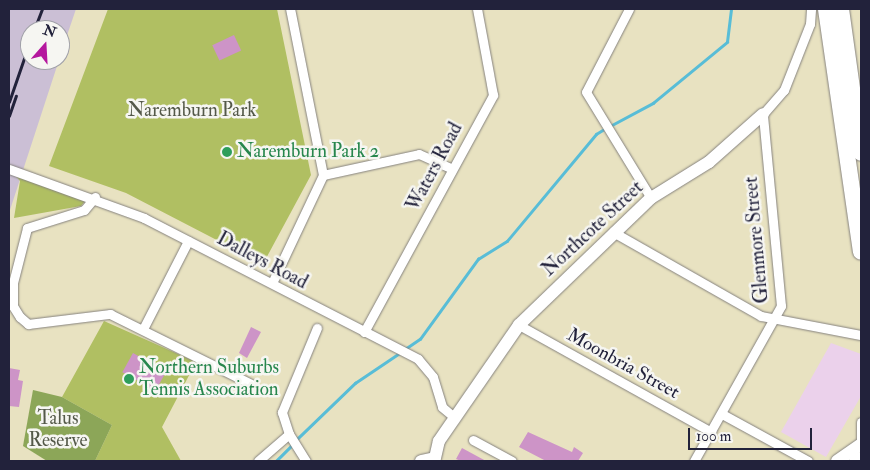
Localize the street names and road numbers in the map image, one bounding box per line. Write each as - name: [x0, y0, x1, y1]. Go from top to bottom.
- street label: Waters Road: [402, 119, 468, 215]
- street label: Northcote Street: [538, 176, 648, 282]
- street label: Glenmore Street: [740, 176, 774, 304]
- street label: Dalleys Road: [213, 228, 311, 294]
- street label: Moonbria Street: [563, 324, 683, 404]

